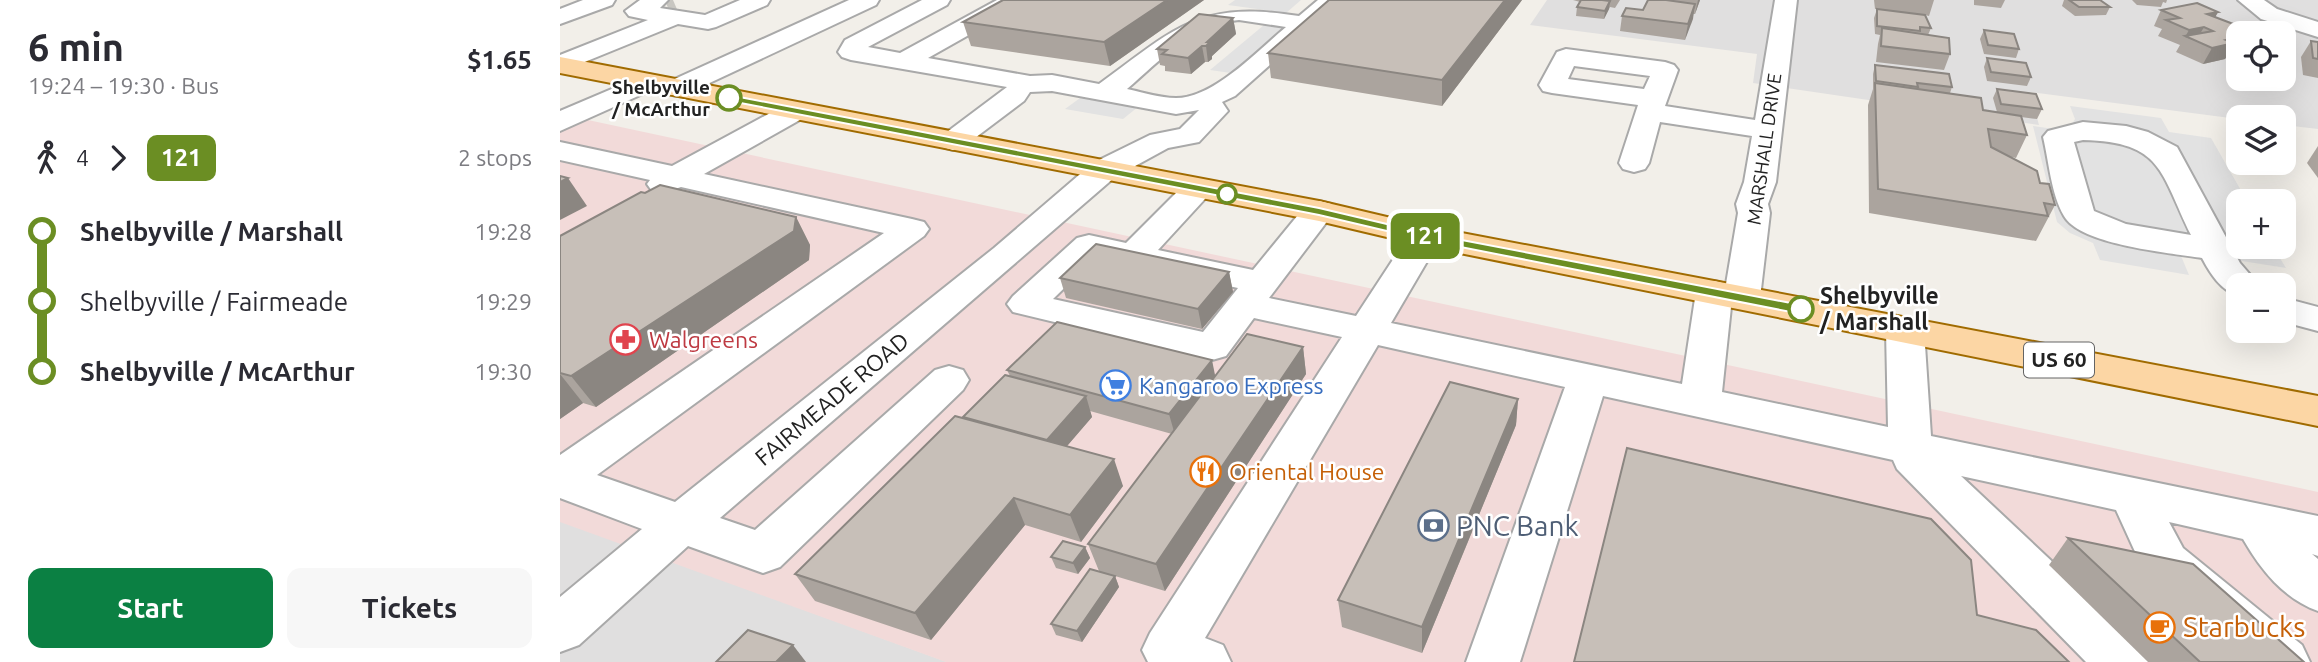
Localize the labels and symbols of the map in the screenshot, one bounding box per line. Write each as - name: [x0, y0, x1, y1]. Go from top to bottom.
- street label: MARSHALL DRIVE: [1742, 72, 1786, 226]
- place label: Shelbyville / McArthur: [611, 76, 710, 120]
- marker: Shelbyville / McArthur: [716, 85, 742, 111]
- unlabelled marker: [1217, 184, 1237, 204]
- line badge: 121: [1385, 213, 1465, 259]
- place label: Shelbyville / Marshall: [1819, 283, 1939, 334]
- marker: Shelbyville / Marshall: [1788, 296, 1814, 322]
- pharmacy icon: Walgreens: [609, 323, 643, 357]
- place label: Walgreens: [649, 327, 758, 352]
- street label: FAIRMEADE ROAD: [750, 327, 913, 470]
- road number: US 60: [2024, 342, 2094, 378]
- supermarket icon: Kangaroo Express: [1099, 369, 1133, 403]
- place label: Kangaroo Express: [1139, 373, 1323, 398]
- restaurant icon: Oriental House: [1189, 455, 1223, 489]
- place label: Oriental House: [1229, 459, 1384, 484]
- bank icon: PNC Bank: [1416, 509, 1450, 543]
- place label: PNC Bank: [1456, 510, 1579, 541]
- cafe icon: Starbucks: [2143, 610, 2177, 644]
- place label: Starbucks: [2183, 611, 2305, 642]

